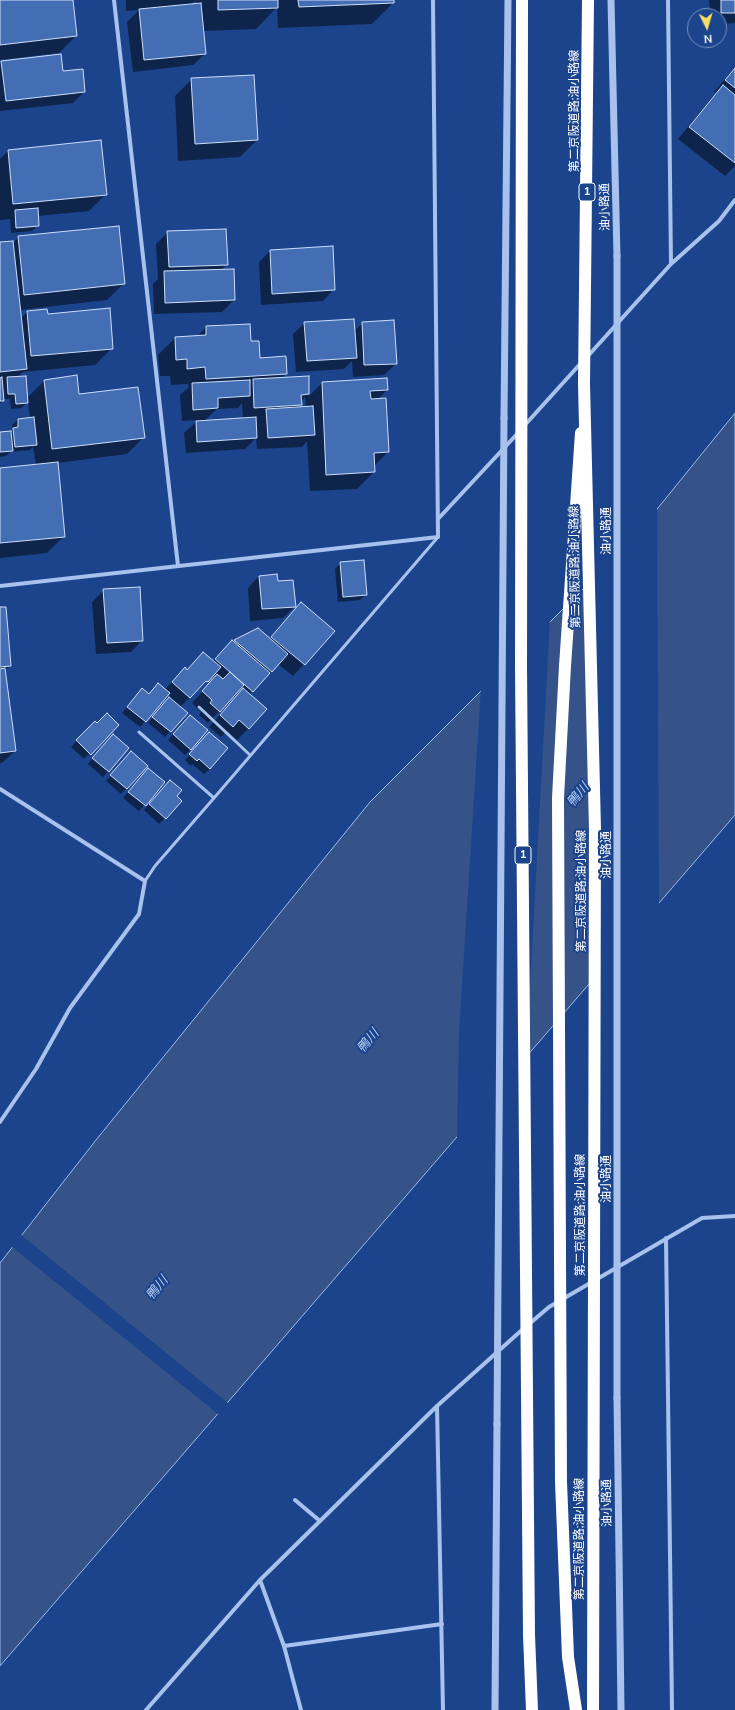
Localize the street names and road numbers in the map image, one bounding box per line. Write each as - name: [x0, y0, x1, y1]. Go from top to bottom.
- street label: 第二京阪道路;油小路線: [567, 50, 581, 172]
- road number: 1: [579, 183, 595, 201]
- street label: 油小路通: [597, 183, 613, 231]
- street label: 第二京阪道路;油小路線: [567, 506, 583, 628]
- street label: 油小路通: [599, 507, 613, 555]
- street label: 第二京阪道路;油小路線: [574, 830, 588, 952]
- street label: 油小路通: [599, 831, 613, 879]
- road number: 1: [515, 846, 531, 864]
- street label: 第二京阪道路;油小路線: [573, 1154, 587, 1276]
- street label: 油小路通: [599, 1155, 613, 1203]
- street label: 第二京阪道路;油小路線: [572, 1478, 586, 1600]
- street label: 油小路通: [599, 1479, 615, 1527]

